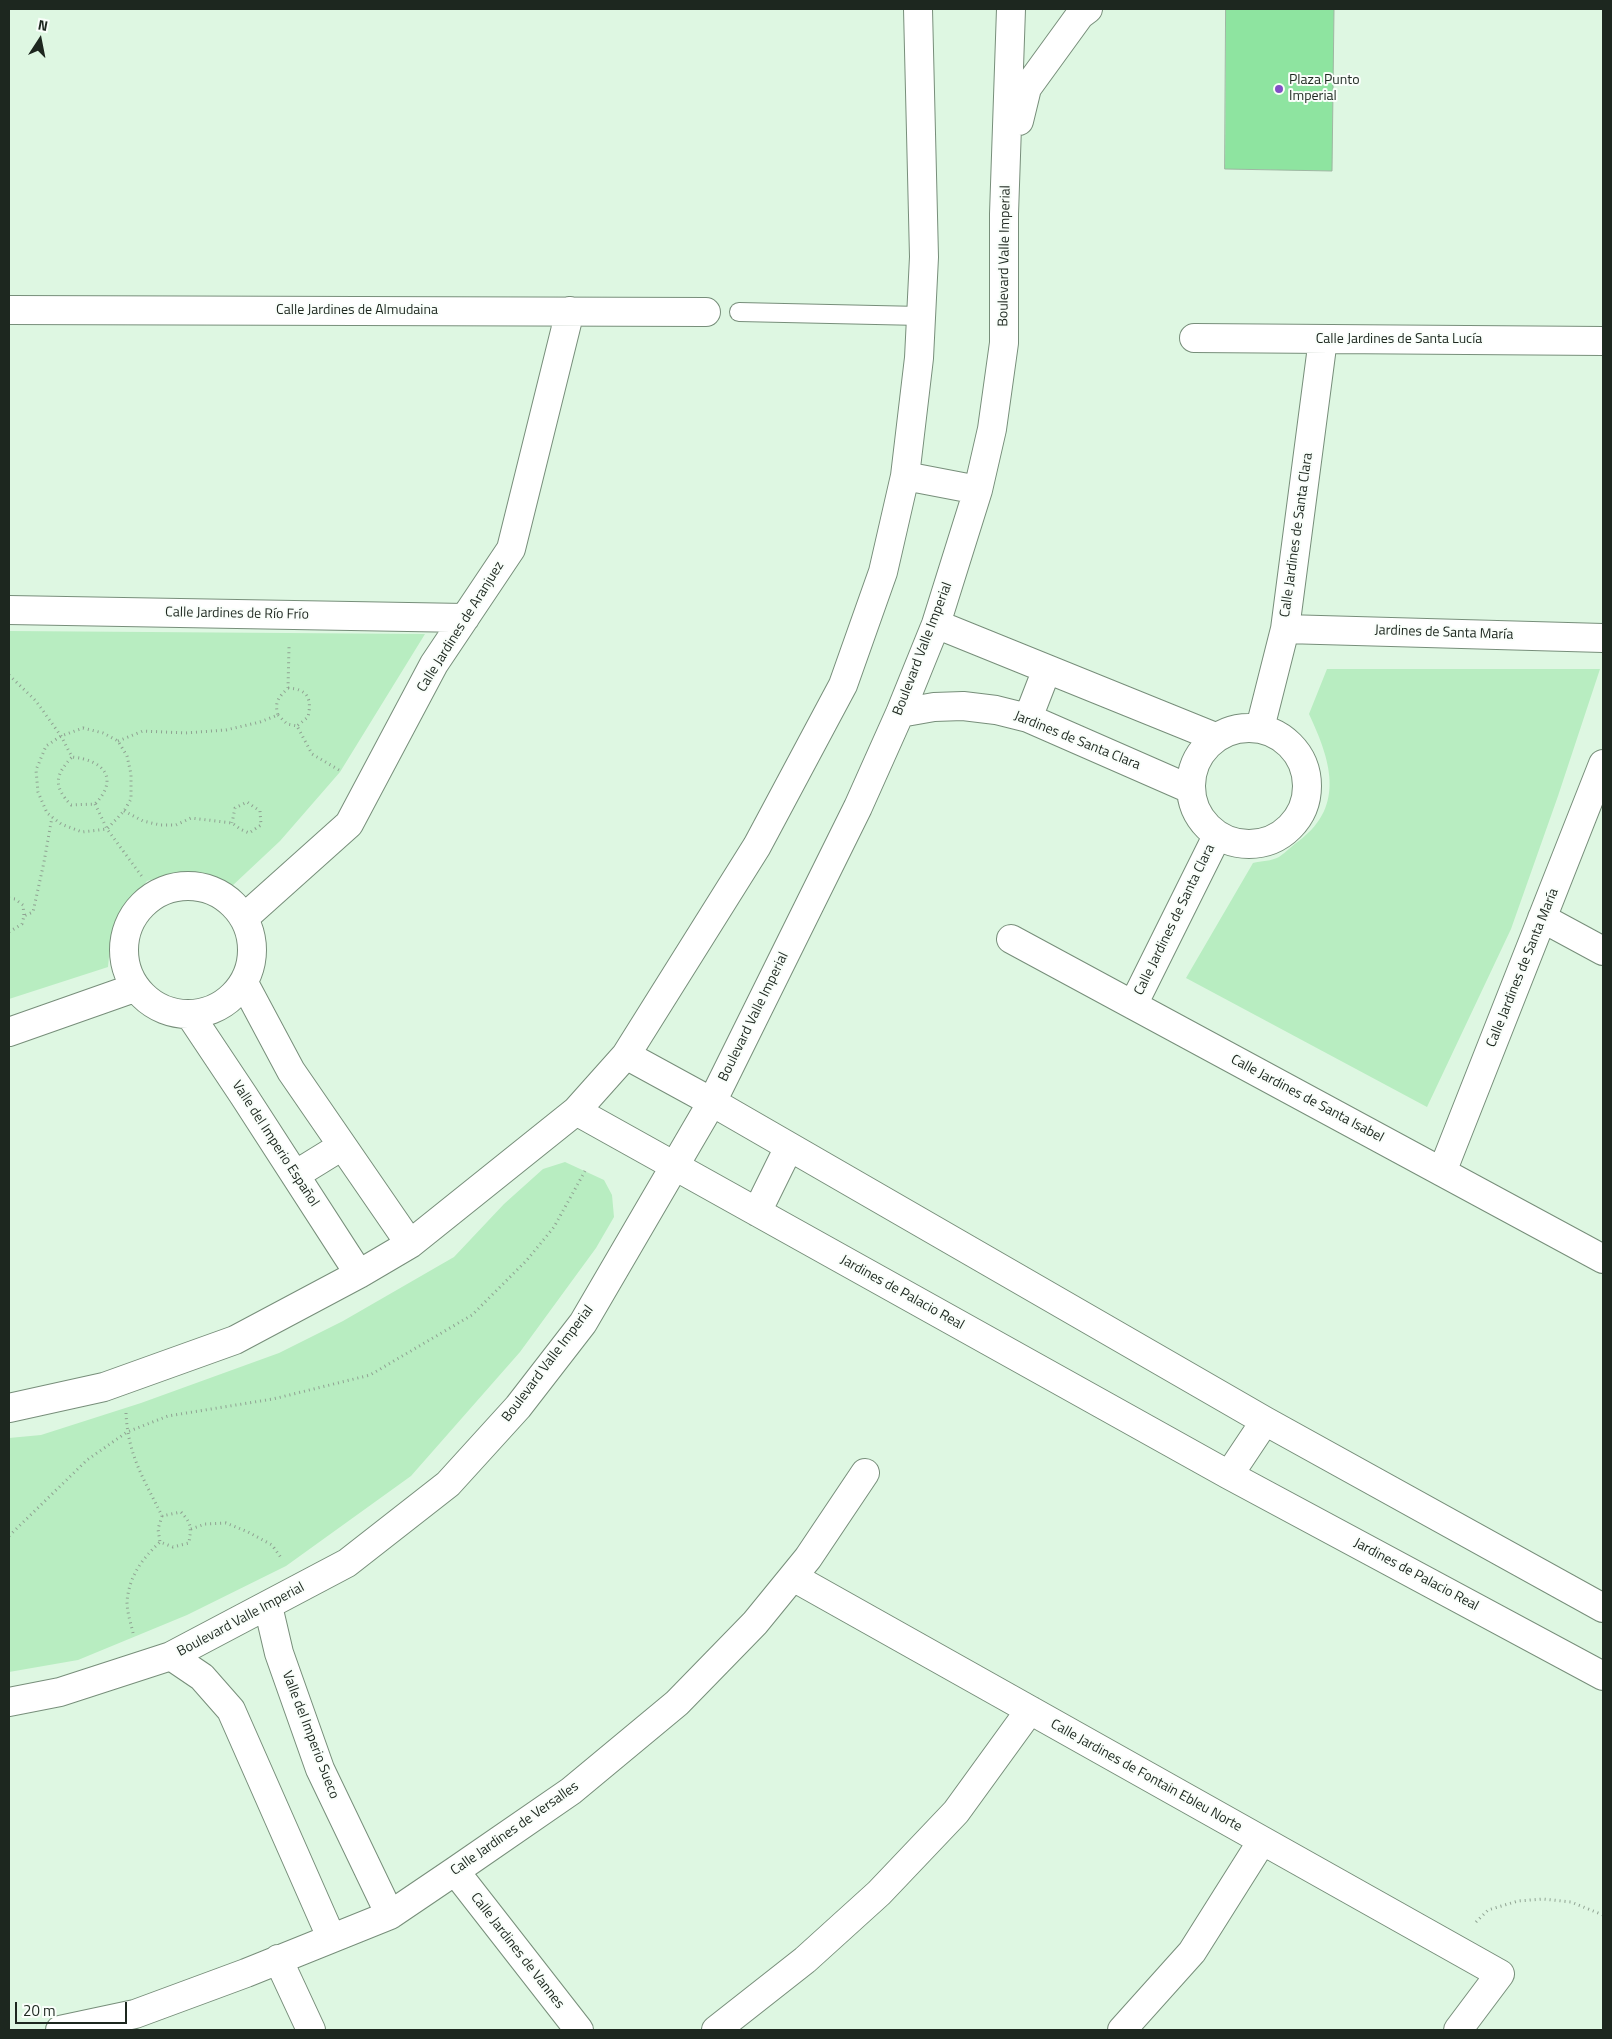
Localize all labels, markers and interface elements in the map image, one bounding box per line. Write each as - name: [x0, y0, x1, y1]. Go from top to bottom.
- text: N: [36, 14, 50, 36]
- north arrow: [15, 15, 65, 65]
- place label: Plaza Punto Imperial: [1289, 73, 1360, 105]
- marker: Plaza Punto Imperial: [1273, 83, 1285, 95]
- street label: Boulevard Valle Imperial: [995, 185, 1015, 327]
- street label: Calle Jardines de Almudaina: [276, 303, 438, 319]
- street label: Calle Jardines de Santa Lucía: [1316, 332, 1482, 348]
- street label: Calle Jardines de Santa Clara: [1277, 452, 1317, 618]
- street label: Calle Jardines de Aranjuez: [414, 559, 508, 695]
- street label: Boulevard Valle Imperial: [890, 580, 956, 718]
- street label: Calle Jardines de Río Frío: [165, 604, 309, 624]
- street label: Jardines de Santa María: [1374, 622, 1514, 644]
- street label: Jardines de Santa Clara: [1011, 708, 1143, 774]
- street label: Calle Jardines de Santa Clara: [1131, 842, 1219, 998]
- street label: Calle Jardines de Santa María: [1483, 886, 1563, 1050]
- street label: Boulevard Valle Imperial: [715, 950, 793, 1084]
- street label: Calle Jardines de Santa Isabel: [1228, 1051, 1386, 1147]
- street label: Valle del Imperio Español: [228, 1078, 322, 1210]
- street label: Jardines de Palacio Real: [837, 1252, 967, 1334]
- street label: Boulevard Valle Imperial: [499, 1302, 597, 1426]
- street label: Jardines de Palacio Real: [1351, 1535, 1481, 1615]
- street label: Boulevard Valle Imperial: [175, 1579, 307, 1661]
- street label: Valle del Imperio Sueco: [278, 1669, 342, 1801]
- street label: Calle Jardines de Fontain Ebleu Norte: [1047, 1716, 1245, 1836]
- street label: Calle Jardines de Versalles: [448, 1778, 582, 1880]
- street label: Calle Jardines de Vannes: [466, 1890, 568, 2012]
- scale bar: [18, 1992, 130, 2024]
- text: 20 m: [23, 1999, 56, 2022]

